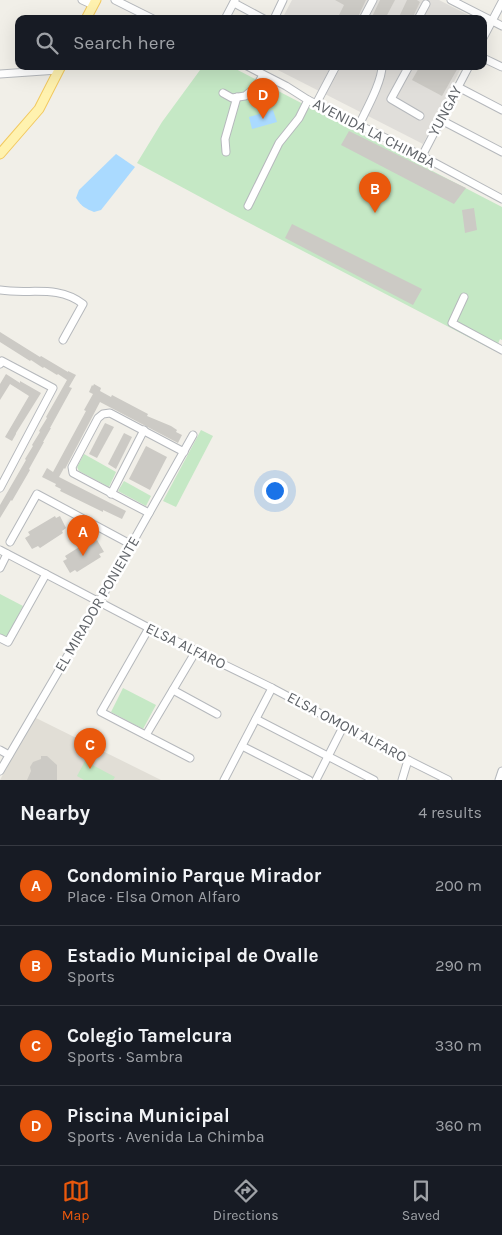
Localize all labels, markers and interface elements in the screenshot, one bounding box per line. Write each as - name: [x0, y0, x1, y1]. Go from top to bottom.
- search box: [15, 15, 487, 70]
- icon: search: [33, 29, 61, 57]
- text: Search here: [73, 32, 175, 54]
- pin: D: [247, 78, 279, 119]
- street label: YUNGAY: [424, 82, 466, 139]
- street label: AVENIDA LA CHIMBA: [310, 94, 439, 172]
- pin: B: [359, 172, 391, 213]
- your location: [262, 478, 288, 504]
- pin: A: [67, 515, 99, 556]
- street label: EL MIRADOR PONIENTE: [51, 533, 143, 675]
- street label: ELSA ALFARO: [143, 619, 229, 673]
- street label: ELSA OMON ALFARO: [284, 688, 410, 766]
- pin: C: [74, 728, 106, 769]
- text: Nearby: [20, 801, 90, 825]
- text: 4 results: [418, 803, 482, 822]
- text: Condominio Parque Mirador: [67, 865, 321, 887]
- text: A: [31, 876, 41, 895]
- text: 200 m: [435, 876, 482, 895]
- text: Place · Elsa Omon Alfaro: [67, 887, 241, 906]
- text: Estadio Municipal de Ovalle: [67, 945, 319, 967]
- text: B: [31, 956, 41, 975]
- text: 290 m: [435, 956, 482, 975]
- text: Sports: [67, 967, 115, 986]
- text: Colegio Tamelcura: [67, 1025, 232, 1047]
- text: C: [31, 1036, 41, 1055]
- text: 330 m: [435, 1036, 482, 1055]
- text: Sports · Sambra: [67, 1047, 183, 1066]
- text: Piscina Municipal: [67, 1105, 230, 1127]
- text: D: [31, 1116, 41, 1135]
- text: 360 m: [435, 1116, 482, 1135]
- text: Sports · Avenida La Chimba: [67, 1127, 265, 1146]
- tab: Map: [62, 1177, 90, 1224]
- tab: Directions: [213, 1177, 279, 1224]
- tab: Saved: [402, 1177, 440, 1224]

